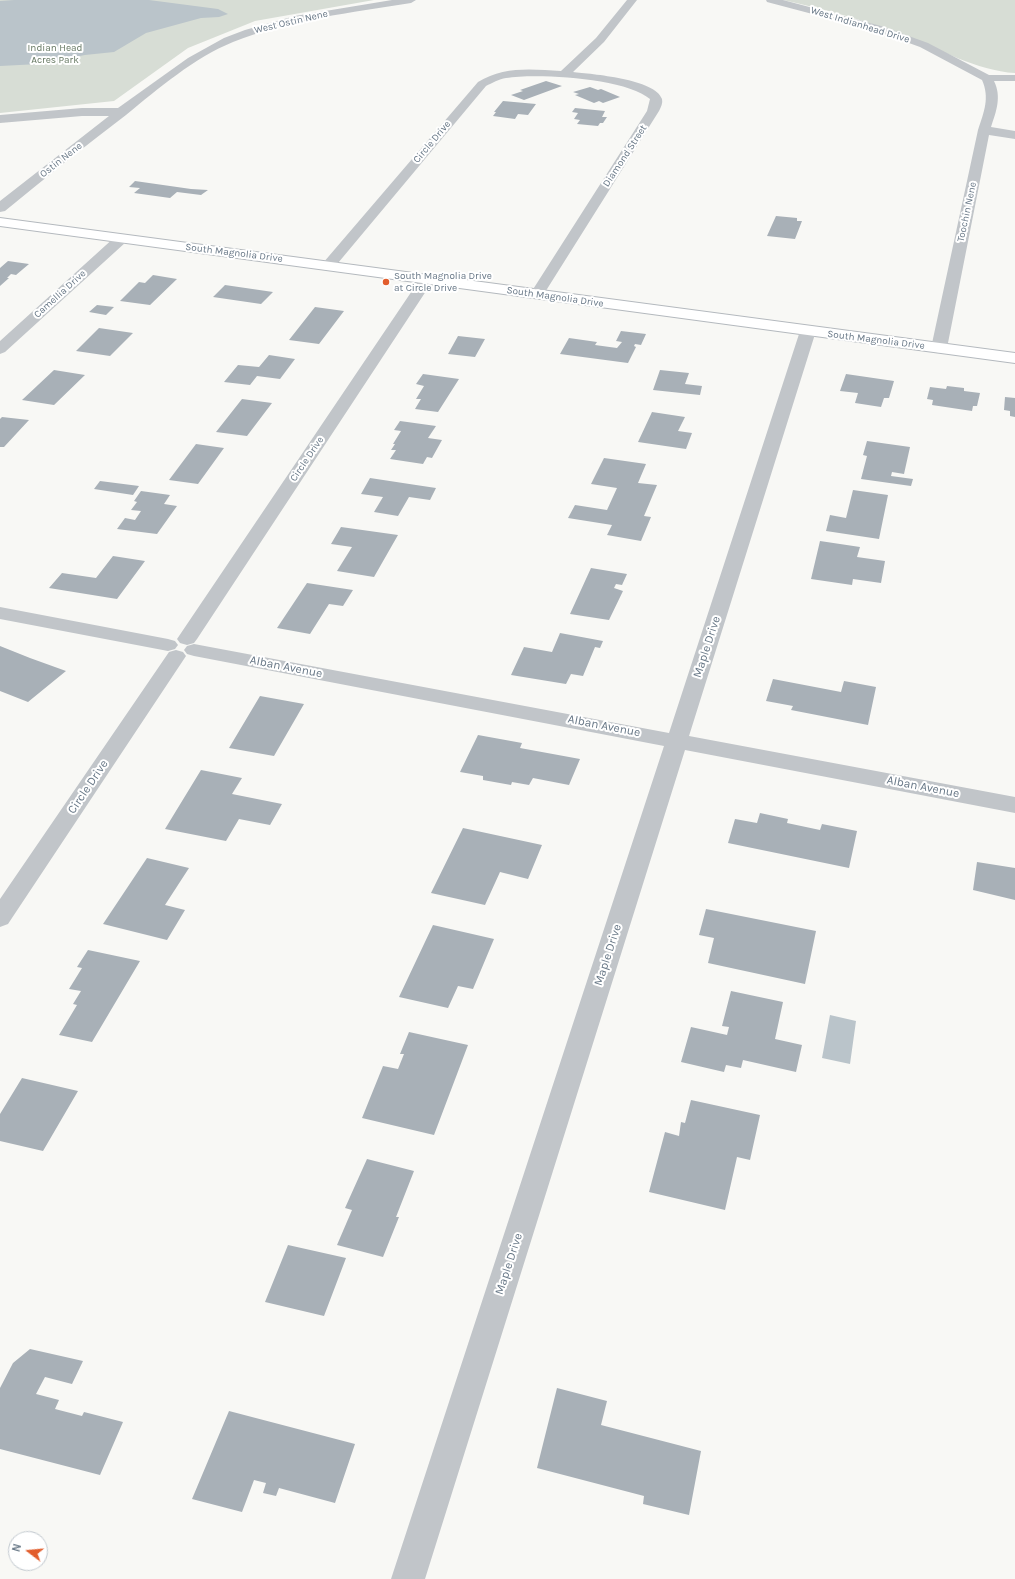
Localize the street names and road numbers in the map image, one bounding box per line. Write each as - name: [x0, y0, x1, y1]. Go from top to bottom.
- street label: West Indianhead Drive: [809, 4, 911, 46]
- street label: West Ostin Nene: [253, 8, 329, 36]
- street label: Circle Drive: [411, 118, 453, 166]
- street label: Diamond Street: [600, 123, 650, 189]
- street label: Ostin Nene: [38, 140, 84, 180]
- street label: Toochin Nene: [955, 181, 979, 243]
- street label: South Magnolia Drive: [185, 241, 283, 265]
- street label: Camellia Drive: [31, 267, 89, 321]
- street label: South Magnolia Drive: [506, 284, 604, 310]
- street label: South Magnolia Drive: [827, 328, 925, 352]
- street label: Circle Drive: [288, 434, 326, 484]
- street label: Maple Drive: [690, 614, 724, 680]
- street label: Alban Avenue: [249, 653, 323, 681]
- street label: Alban Avenue: [567, 712, 641, 740]
- street label: Circle Drive: [65, 757, 111, 817]
- street label: Alban Avenue: [886, 773, 960, 801]
- street label: Maple Drive: [591, 922, 625, 988]
- street label: Maple Drive: [492, 1231, 526, 1297]

